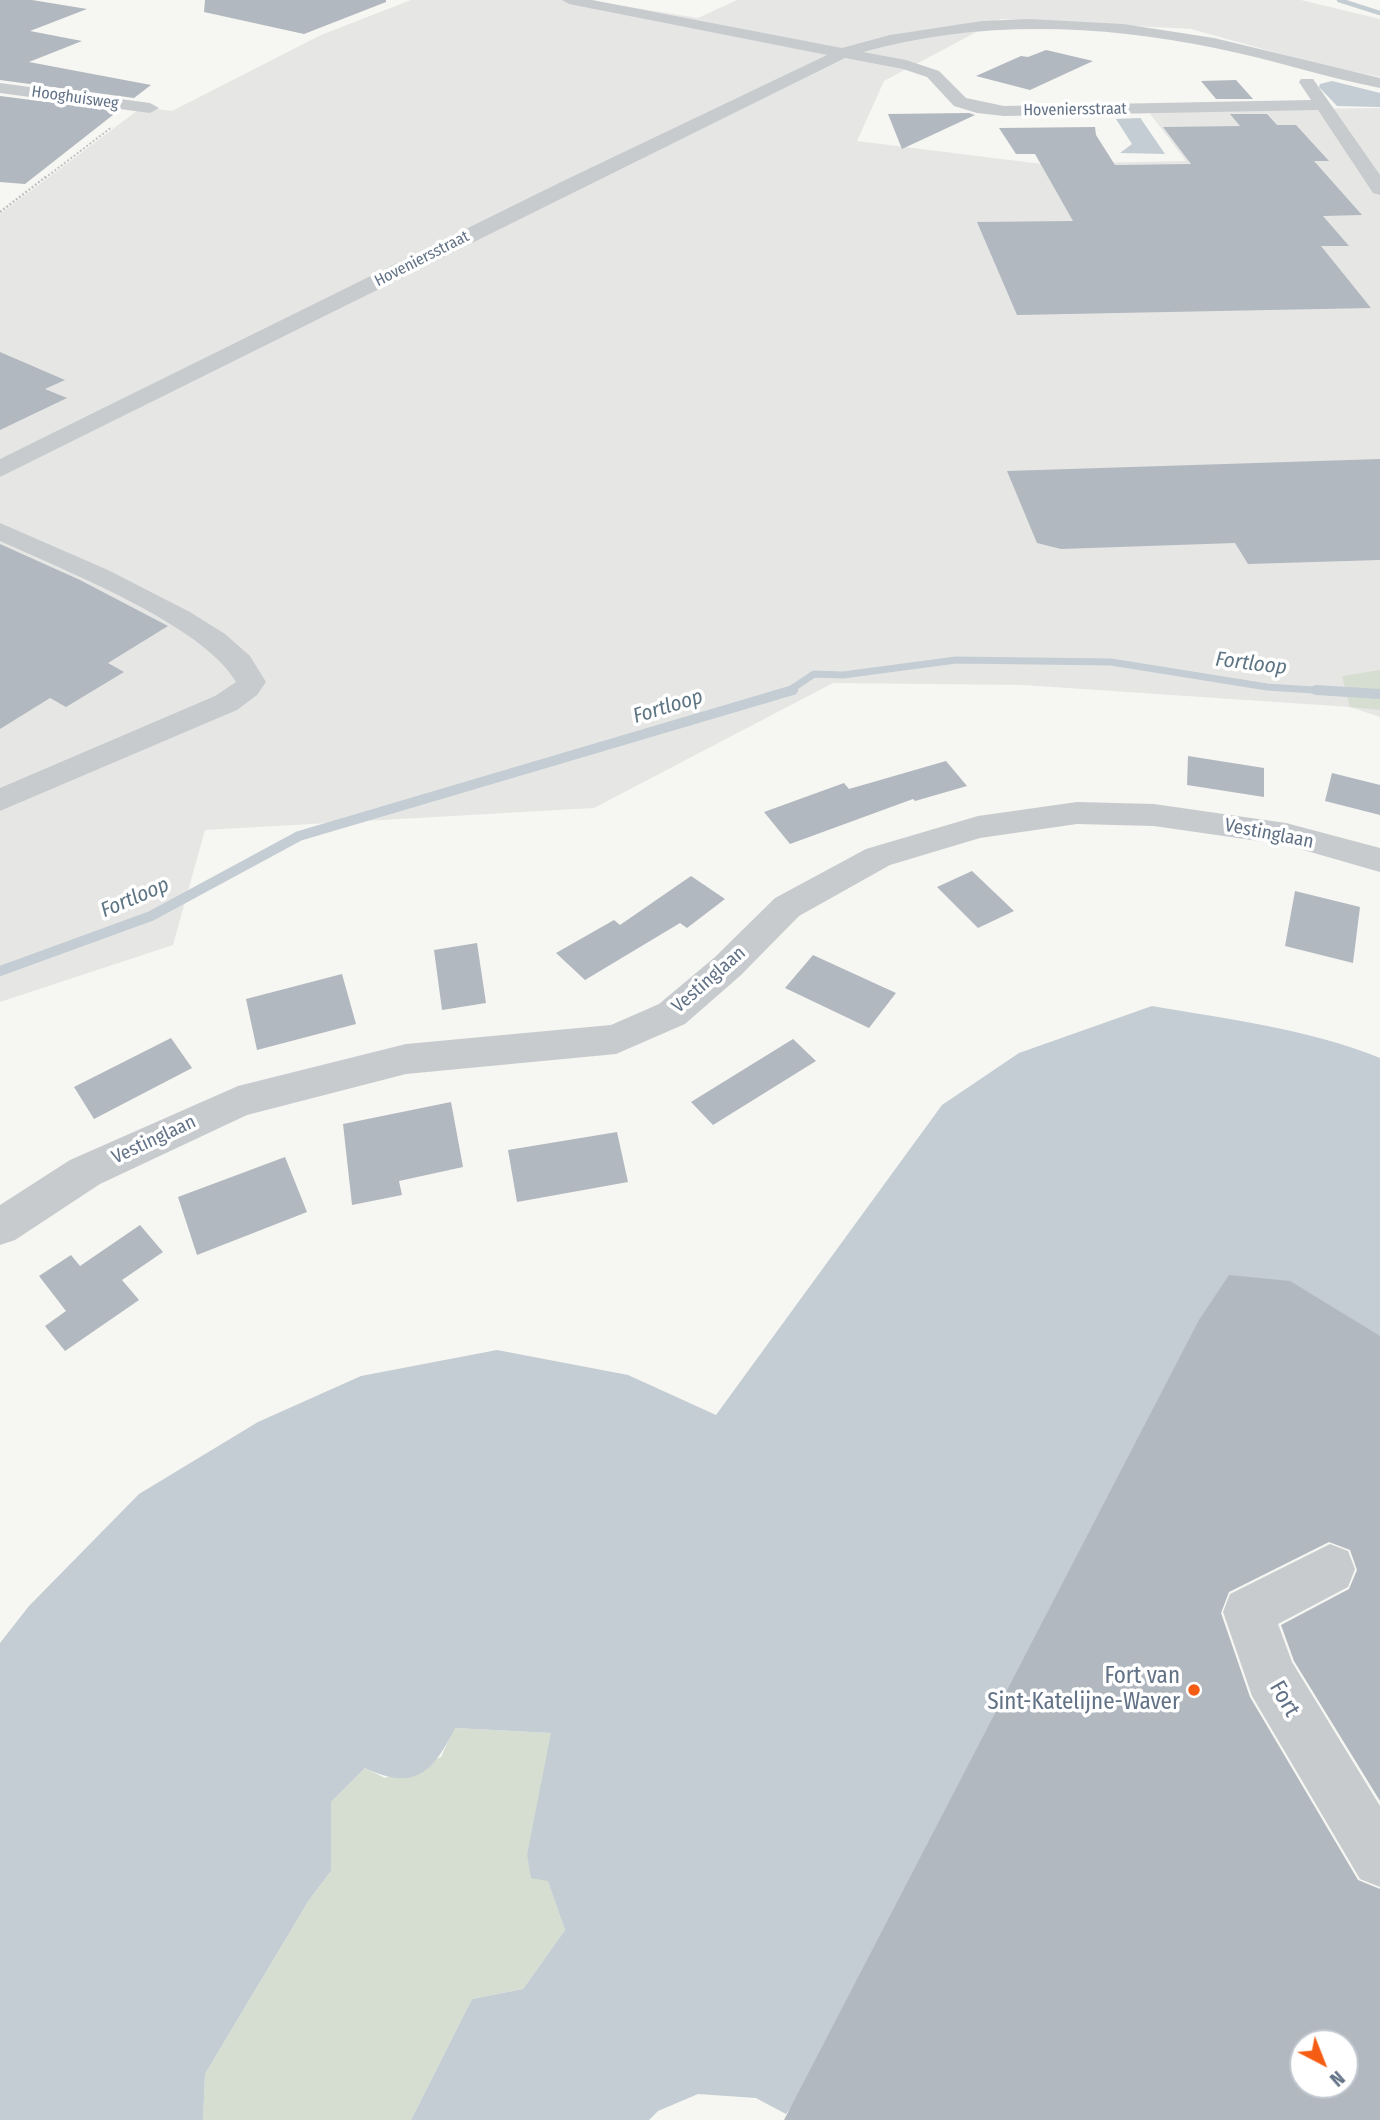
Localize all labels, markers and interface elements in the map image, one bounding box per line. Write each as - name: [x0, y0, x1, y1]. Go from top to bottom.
- street label: Hooghuisweg: [30, 82, 120, 114]
- street label: Hoveniersstraat: [1023, 99, 1127, 121]
- street label: Hoveniersstraat: [372, 227, 472, 291]
- water label: Fortloop: [1214, 647, 1288, 681]
- water label: Fortloop: [630, 684, 706, 730]
- street label: Vestinglaan: [1223, 814, 1315, 854]
- water label: Fortloop: [97, 872, 173, 924]
- street label: Vestinglaan: [668, 942, 750, 1018]
- street label: Vestinglaan: [108, 1111, 200, 1169]
- place label: Fort van Sint-Katelijne-Waver: [987, 1663, 1180, 1717]
- street label: Fort: [1263, 1676, 1305, 1722]
- marker: Fort van Sint-Katelijne-Waver: [1186, 1682, 1202, 1698]
- north arrow: [1289, 2029, 1359, 2099]
- text: N: [1325, 2066, 1349, 2091]

